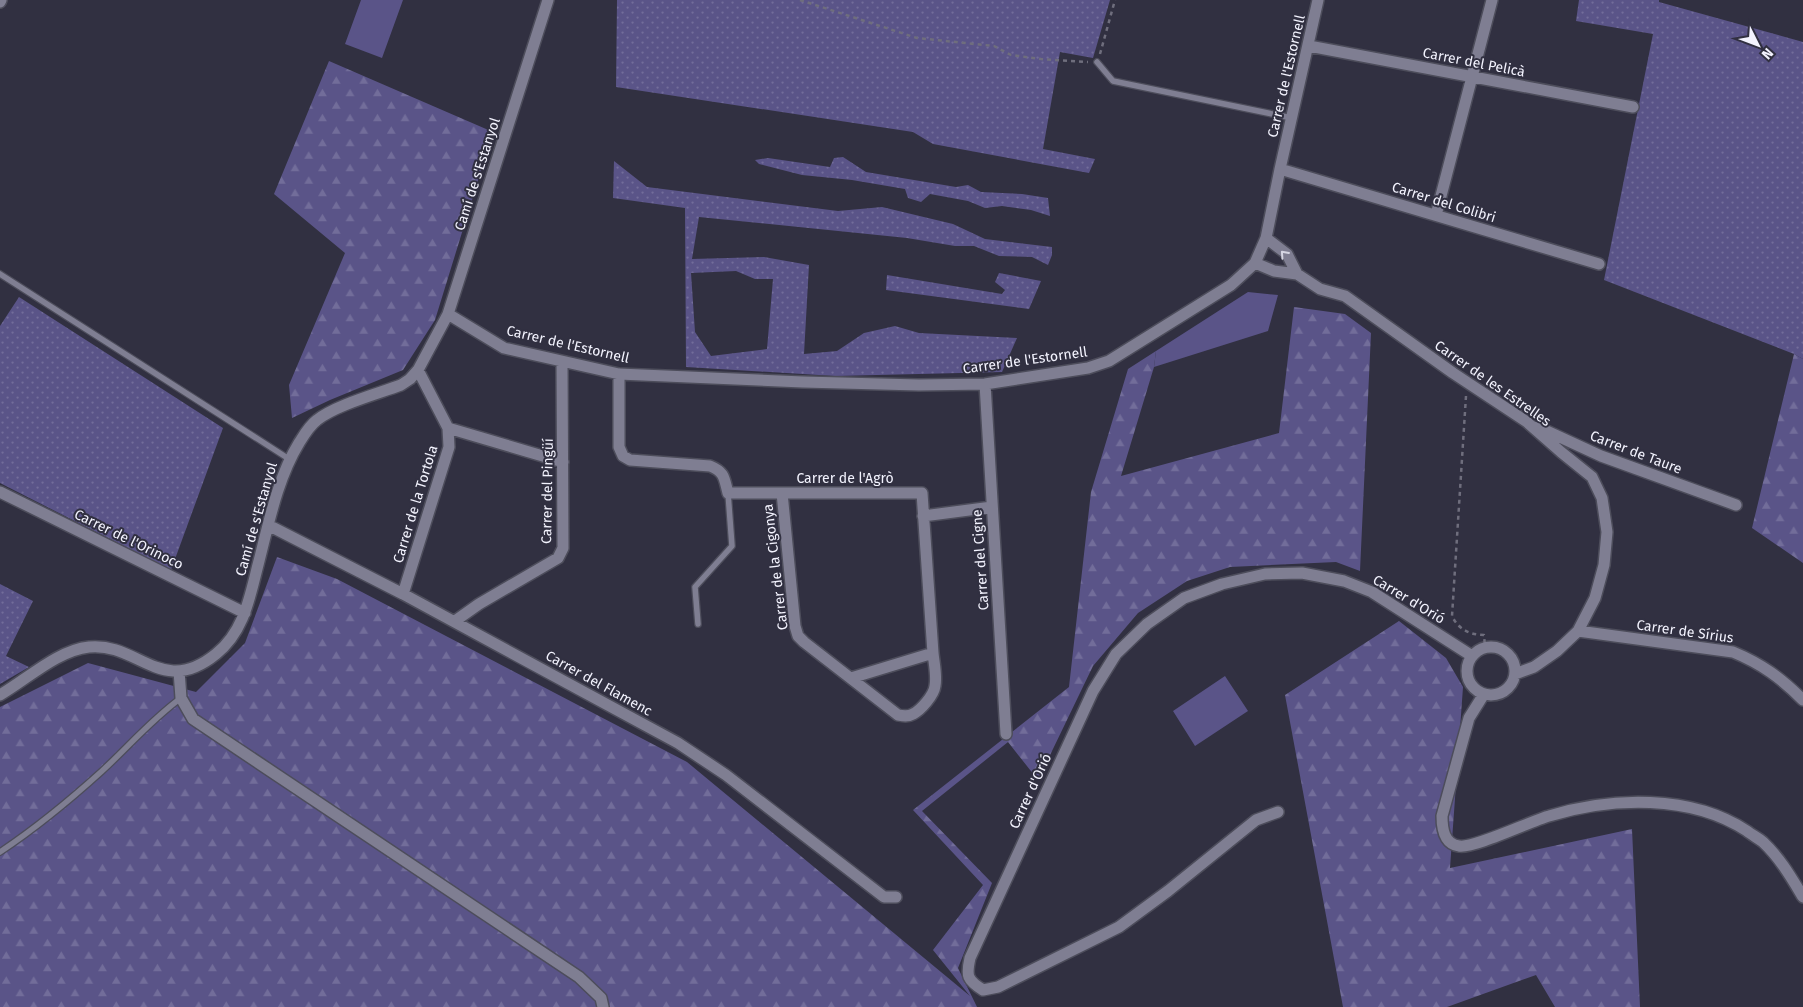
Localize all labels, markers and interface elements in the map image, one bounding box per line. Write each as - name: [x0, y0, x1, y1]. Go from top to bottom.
- street label: Carrer de l'Estornell: [1264, 13, 1309, 139]
- north arrow: [1733, 20, 1783, 70]
- street label: Carrer del Pelicà: [1421, 44, 1526, 81]
- text: N: [1758, 44, 1777, 63]
- street label: Camí de s'Estanyol: [451, 115, 504, 233]
- street label: Carrer del Colibri: [1390, 179, 1498, 226]
- one-way arrow: [1281, 251, 1290, 260]
- street label: Carrer de l'Estornell: [505, 322, 631, 367]
- street label: Carrer de les Estrelles: [1431, 337, 1554, 430]
- street label: Carrer de l'Estornell: [962, 343, 1088, 378]
- street label: Carrer de Taure: [1587, 427, 1684, 478]
- street label: Carrer del Pingüí: [538, 438, 557, 544]
- street label: Carrer de la Tortola: [389, 443, 441, 565]
- street label: Camí de s'Estanyol: [232, 460, 281, 578]
- street label: Carrer de l'Agrò: [796, 470, 894, 487]
- street label: Carrer de la Cigonya: [759, 503, 792, 631]
- street label: Carrer de l'Orinoco: [72, 506, 186, 573]
- street label: Carrer del Cigne: [968, 509, 993, 611]
- street label: Carrer d'Orió: [1370, 571, 1448, 628]
- street label: Carrer de Sírius: [1635, 616, 1735, 647]
- street label: Carrer del Flamenc: [543, 647, 655, 720]
- street label: Carrer d'Orió: [1006, 751, 1055, 832]

